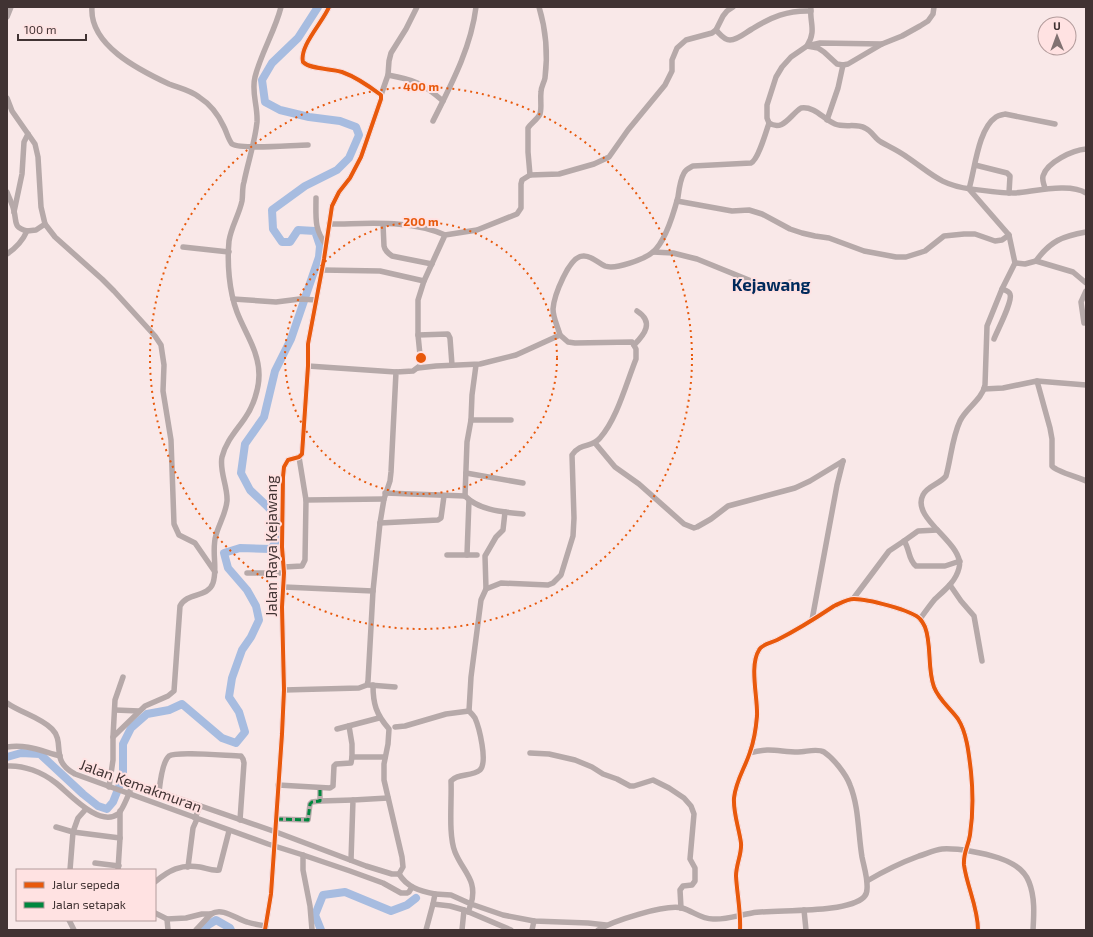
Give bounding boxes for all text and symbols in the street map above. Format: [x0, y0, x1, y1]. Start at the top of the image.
scale bar [18, 16, 86, 42]
north arrow [1037, 16, 1077, 56]
text: U [1053, 19, 1061, 32]
text: 100 m [24, 22, 56, 36]
text: 400 m [403, 79, 439, 93]
text: 200 m [403, 214, 439, 228]
district label: Kejawang [732, 274, 810, 295]
centre of rings [414, 351, 428, 365]
street label: Jalan Raya Kejawang [262, 475, 281, 617]
street label: Jalan Kemakmuran [78, 755, 204, 815]
legend [16, 869, 156, 921]
text: Jalur sepeda [52, 877, 120, 891]
text: Jalan setapak [52, 897, 126, 911]

